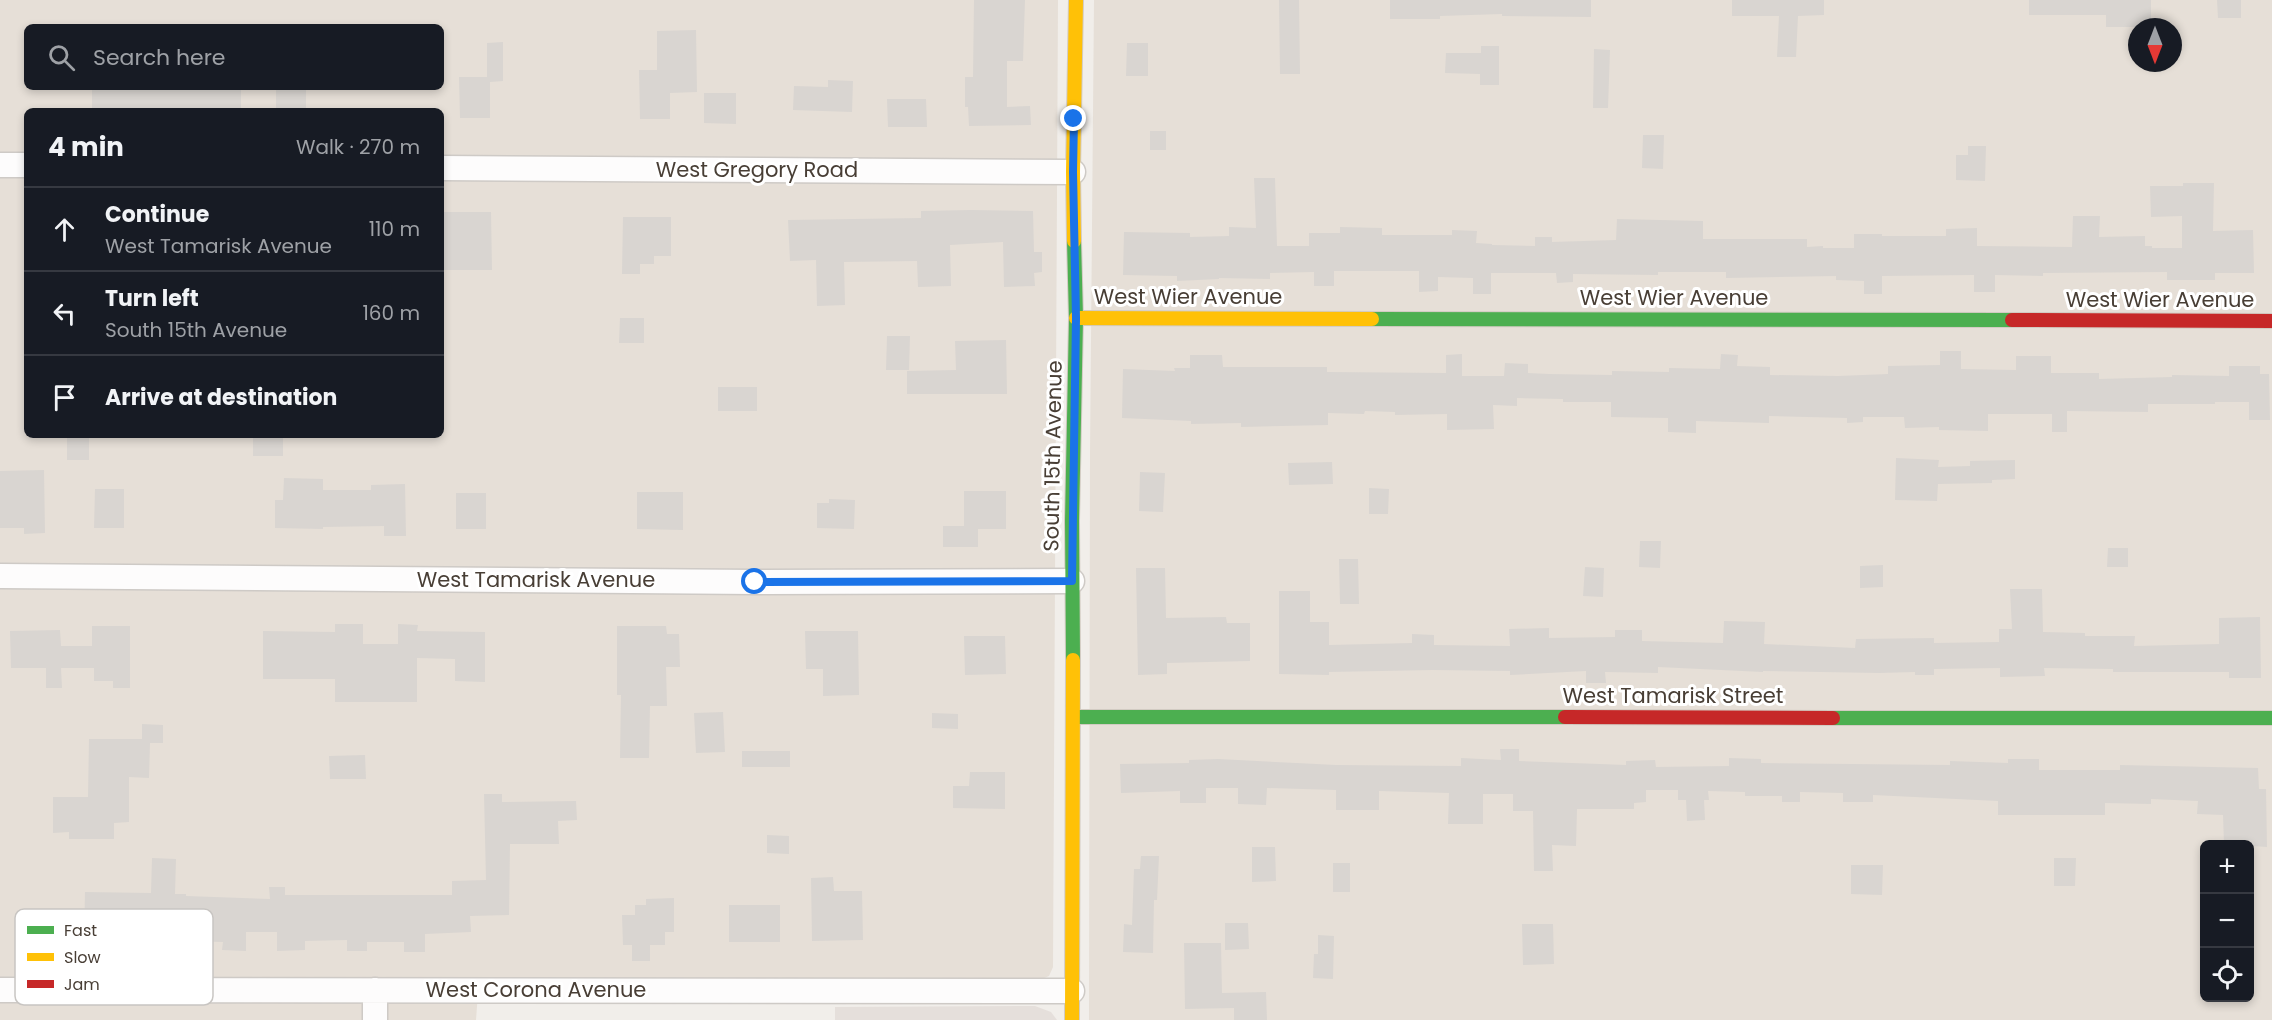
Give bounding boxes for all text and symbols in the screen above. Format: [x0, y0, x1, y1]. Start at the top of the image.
north arrow [2128, 18, 2182, 72]
search box [24, 24, 444, 90]
icon: search [45, 41, 78, 74]
text: Search here [93, 42, 226, 73]
route end [1060, 105, 1086, 131]
text: 4 min [48, 129, 124, 165]
text: Walk · 270 m [296, 133, 420, 161]
street label: West Gregory Road [656, 155, 858, 184]
text: Continue [105, 199, 209, 230]
icon: ahead [48, 213, 81, 246]
text: 110 m [369, 215, 420, 243]
text: West Tamarisk Avenue [105, 232, 332, 260]
street label: West Wier Avenue [1094, 282, 1282, 311]
text: Turn left [105, 283, 199, 314]
street label: West Wier Avenue [1580, 283, 1768, 312]
street label: West Wier Avenue [2066, 285, 2254, 314]
icon: left [48, 297, 81, 330]
text: 160 m [362, 299, 420, 327]
text: South 15th Avenue [105, 316, 287, 344]
street label: South 15th Avenue [1036, 360, 1069, 552]
icon: arrive [48, 381, 81, 414]
text: Arrive at destination [105, 382, 337, 413]
street label: West Tamarisk Avenue [417, 565, 655, 594]
route start [741, 568, 767, 594]
street label: West Tamarisk Street [1563, 681, 1783, 710]
map controls [2200, 840, 2254, 1002]
button: + [2200, 840, 2254, 894]
button: − [2200, 894, 2254, 948]
legend [15, 909, 213, 1005]
text: Fast [64, 919, 97, 942]
text: Slow [64, 946, 101, 969]
button: locate [2200, 948, 2254, 1002]
text: Jam [64, 973, 100, 996]
street label: West Corona Avenue [426, 975, 646, 1004]

